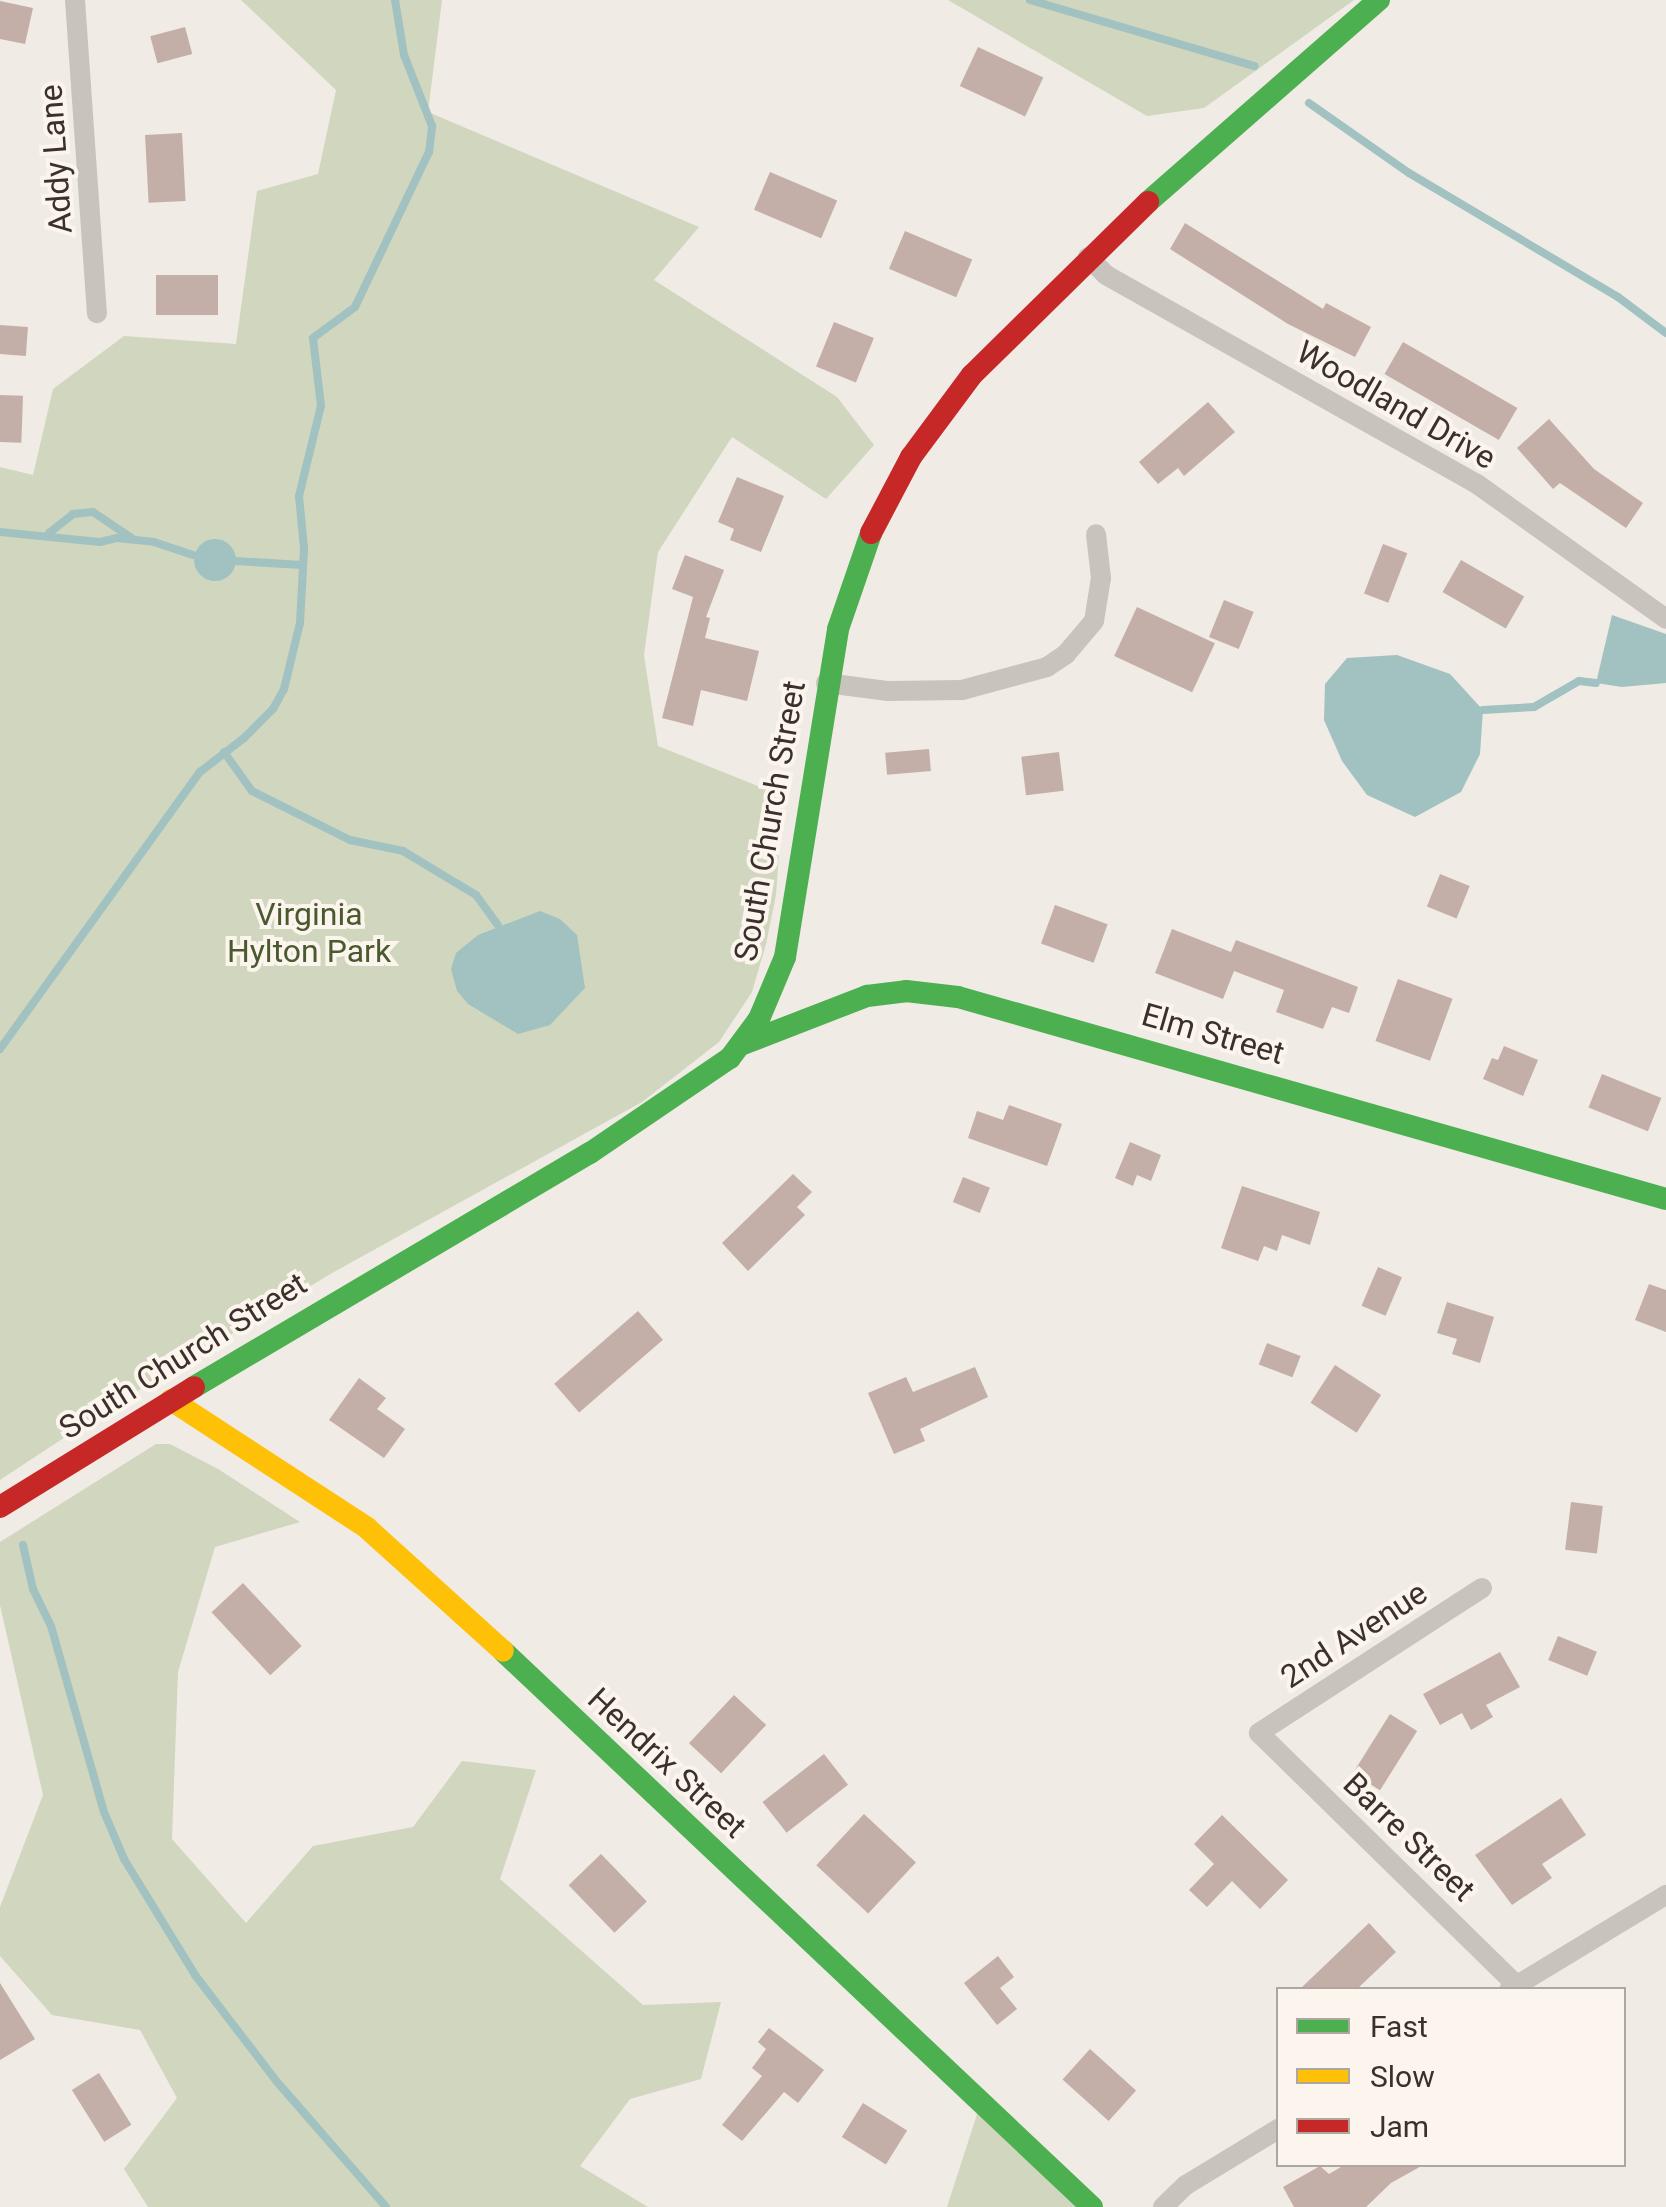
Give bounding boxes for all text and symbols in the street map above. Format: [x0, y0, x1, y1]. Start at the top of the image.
street label: Addy Lane [32, 83, 80, 235]
street label: Woodland Drive [1290, 333, 1502, 477]
street label: South Church Street [726, 678, 814, 964]
park label: Virginia Hylton Park [227, 896, 391, 971]
street label: Elm Street [1137, 995, 1289, 1073]
street label: South Church Street [52, 1264, 314, 1448]
street label: 2nd Avenue [1274, 1574, 1434, 1696]
street label: Hendrix Street [580, 1680, 754, 1846]
street label: Barre Street [1335, 1765, 1483, 1909]
legend [1276, 1987, 1626, 2167]
text: Fast [1370, 2009, 1428, 2044]
text: Slow [1370, 2059, 1435, 2094]
text: Jam [1370, 2109, 1429, 2144]

